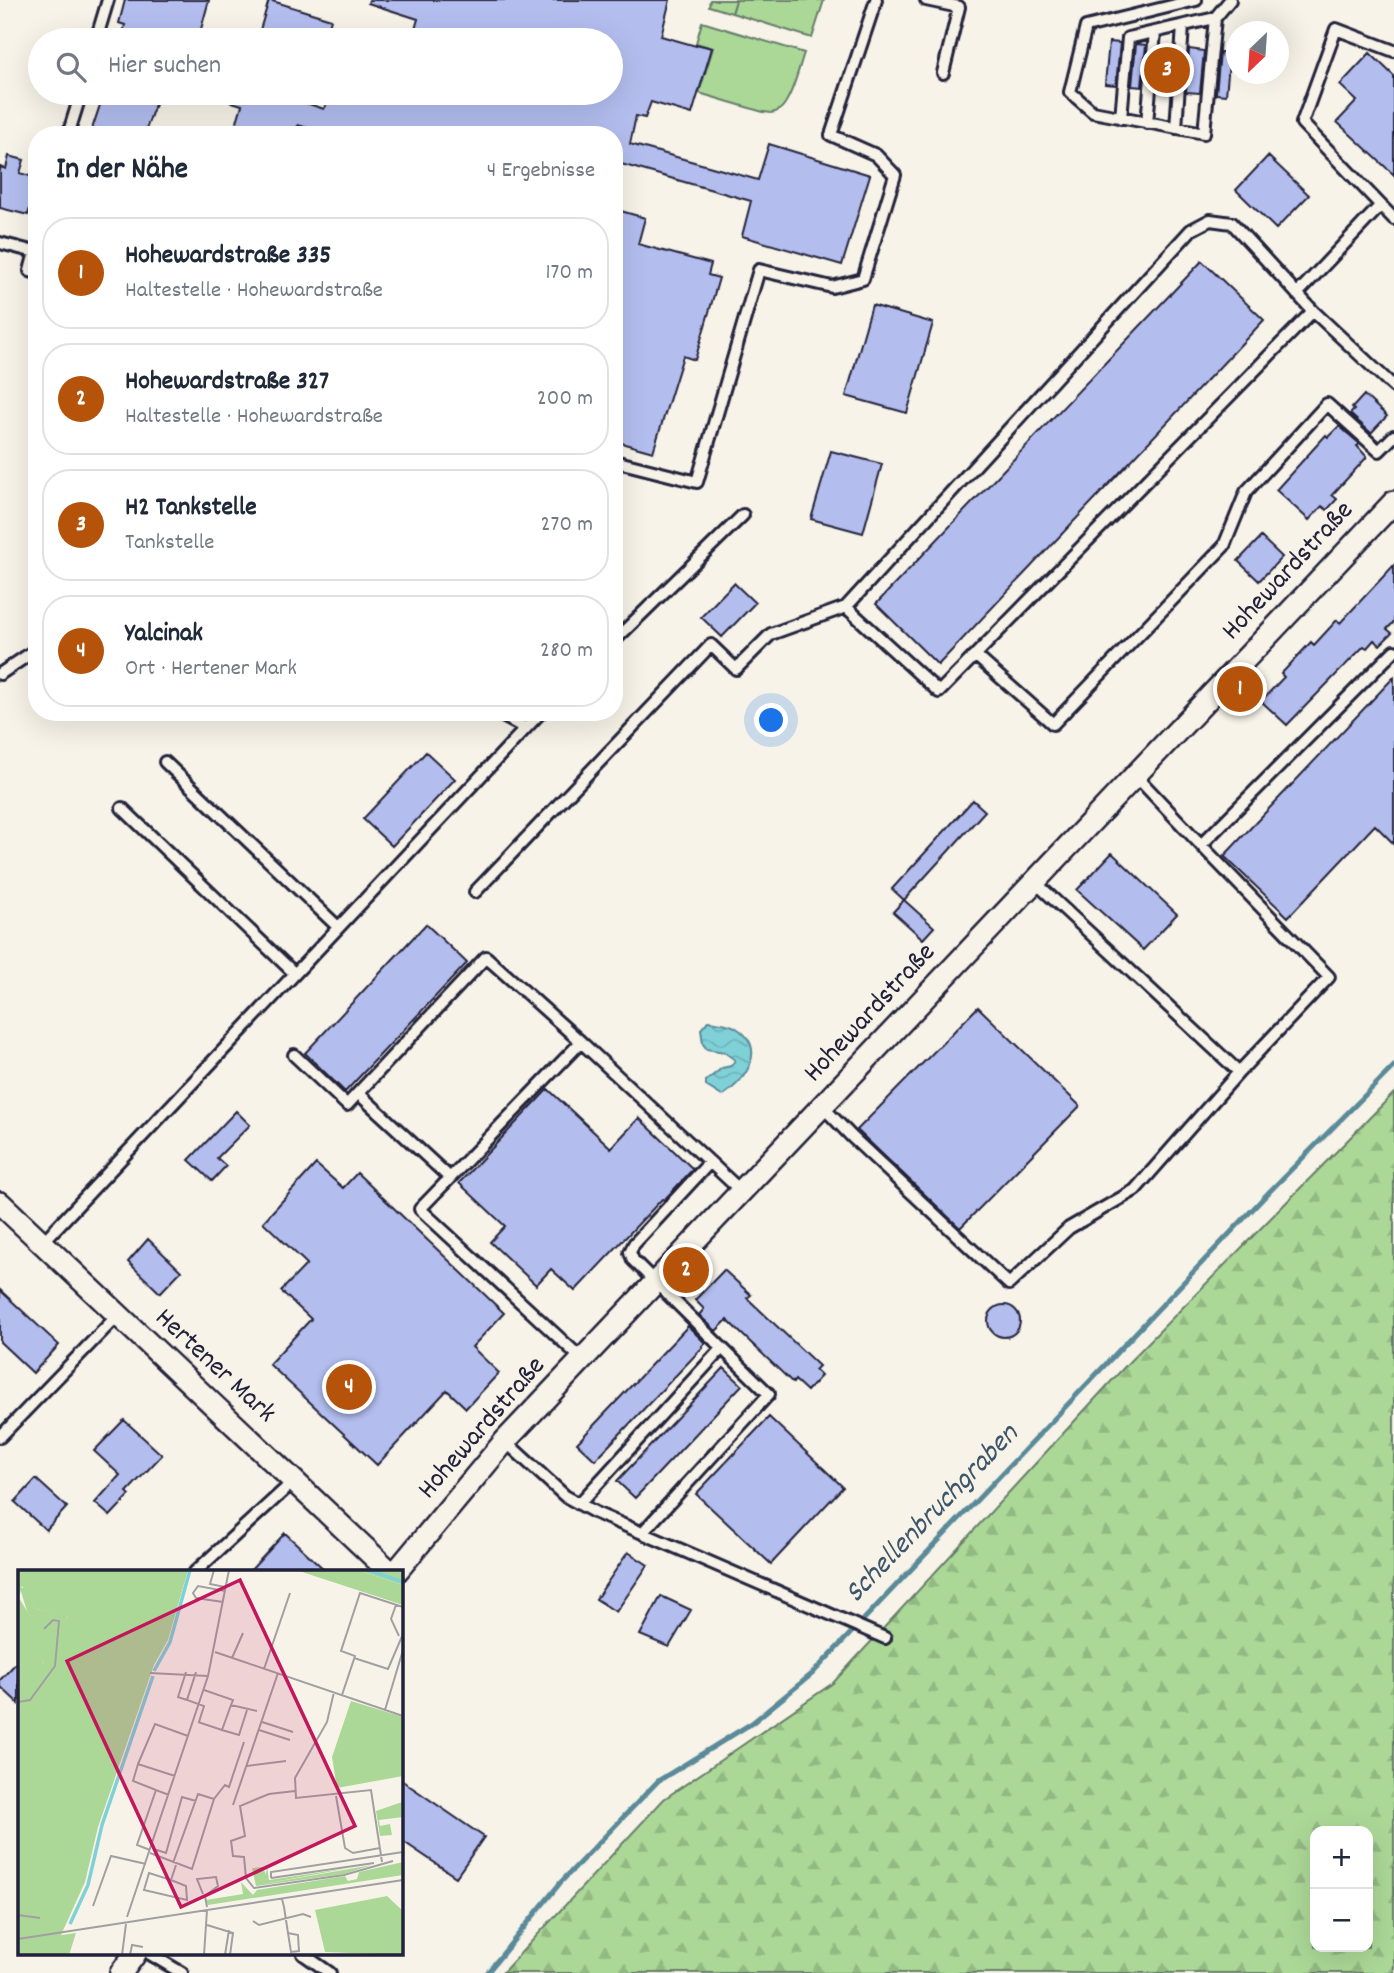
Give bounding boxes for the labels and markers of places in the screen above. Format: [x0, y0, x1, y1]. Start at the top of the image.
pin: 3 [1144, 44, 1190, 96]
pin: 1 [1217, 663, 1263, 715]
pin: 2 [663, 1244, 709, 1296]
pin: 4 [326, 1361, 372, 1413]

